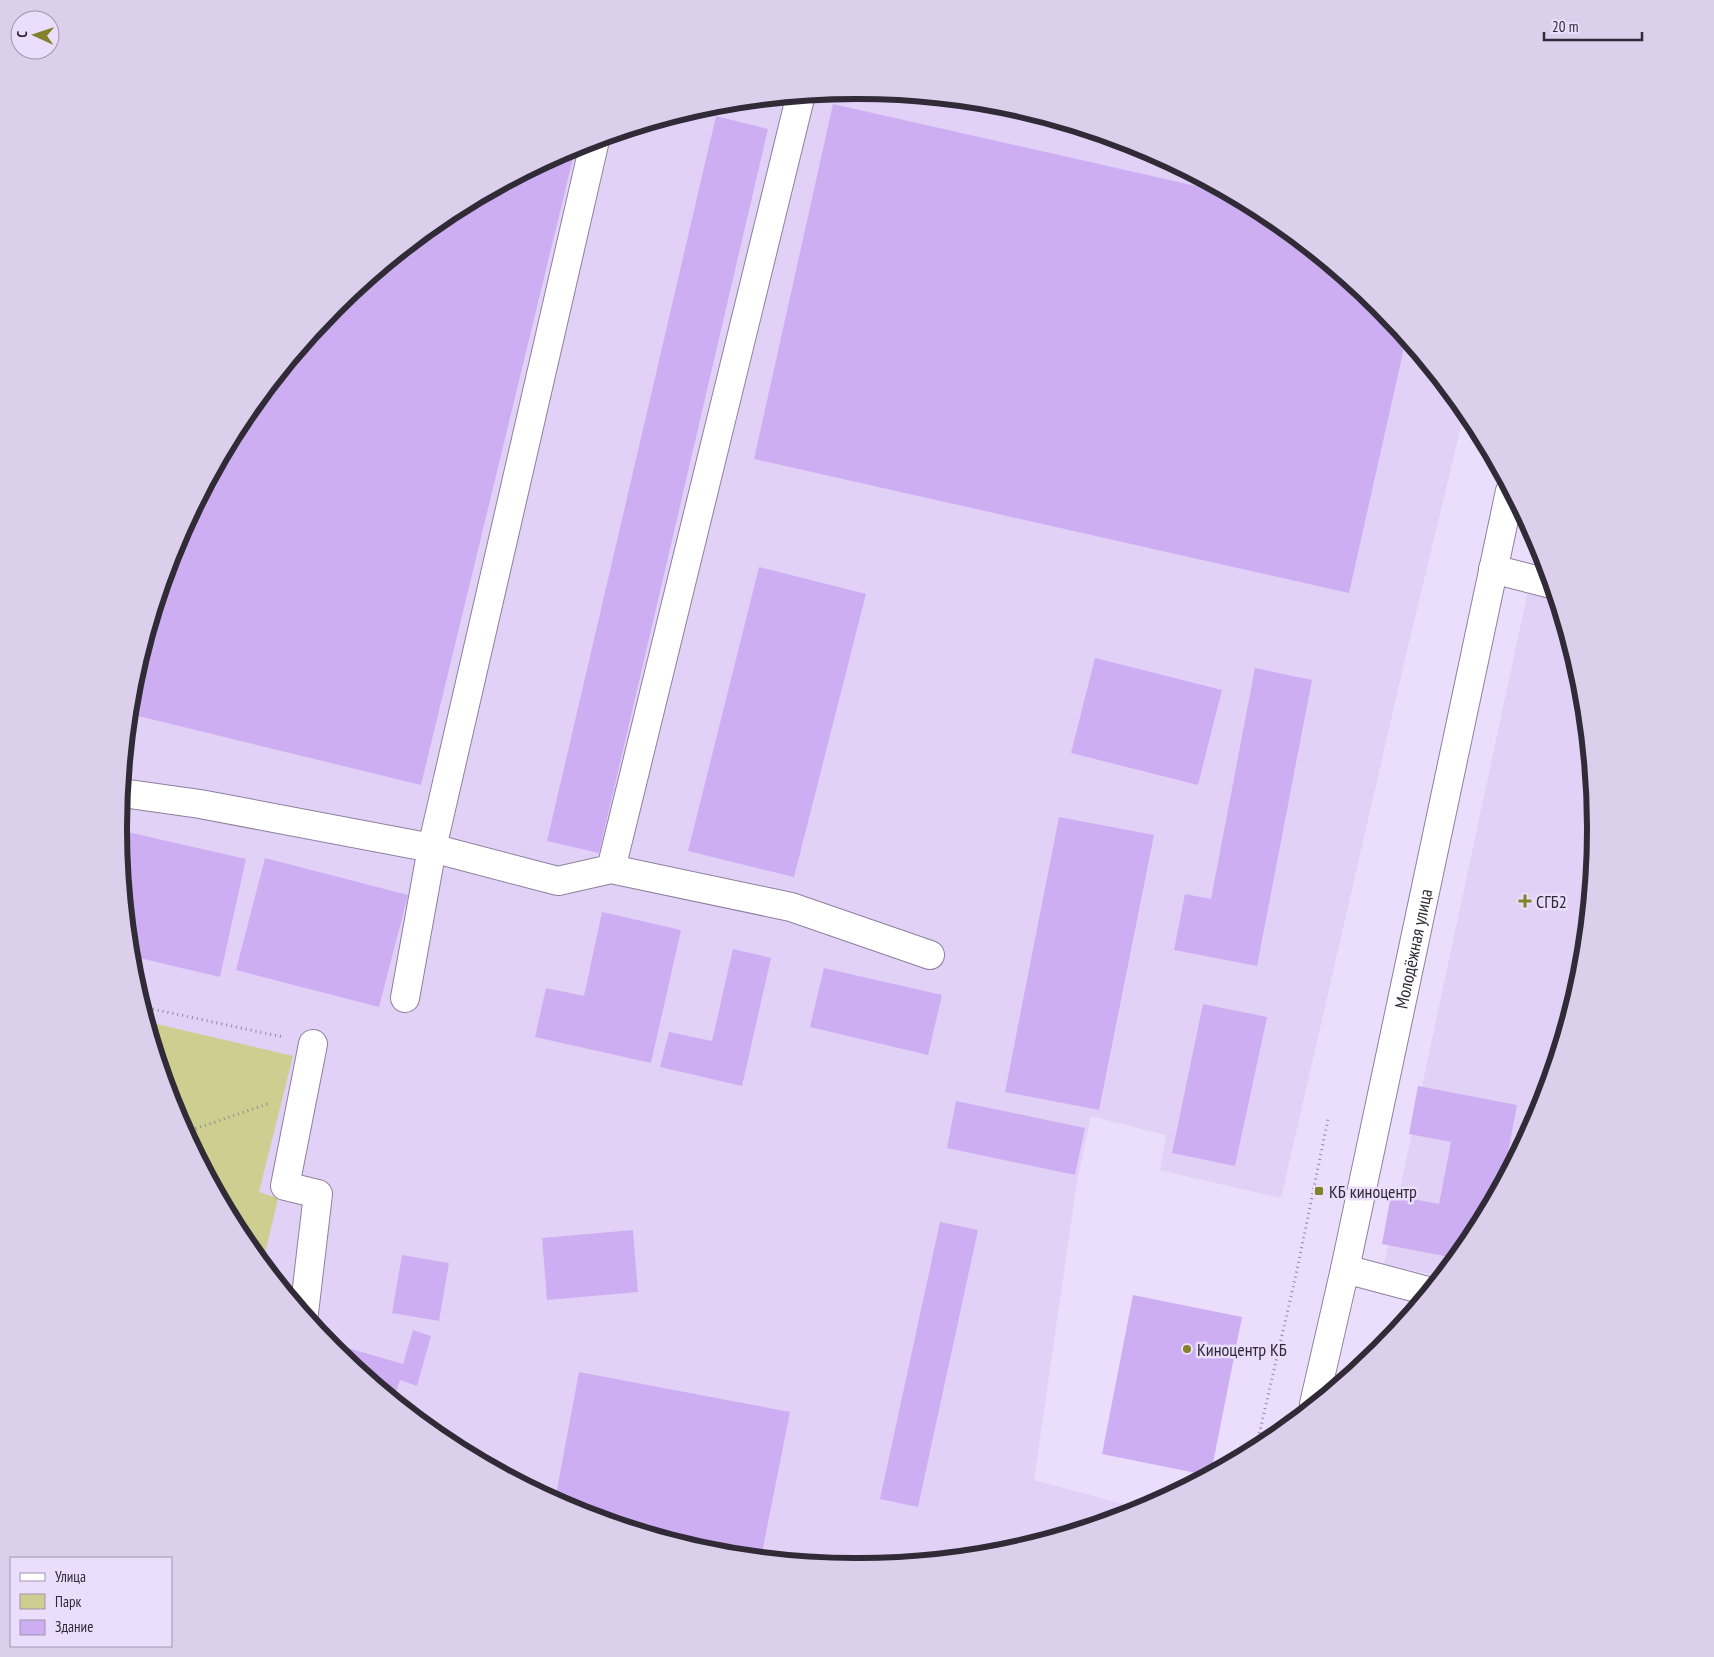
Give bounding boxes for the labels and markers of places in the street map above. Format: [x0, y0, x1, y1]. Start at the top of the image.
place label: СГБ2 [1536, 890, 1567, 913]
marker: СГБ2 [1518, 894, 1532, 908]
place label: КБ киноцентр [1329, 1180, 1417, 1203]
marker: КБ киноцентр [1313, 1185, 1325, 1197]
place label: Киноцентр КБ [1197, 1338, 1287, 1361]
marker: Киноцентр КБ [1181, 1343, 1193, 1355]

